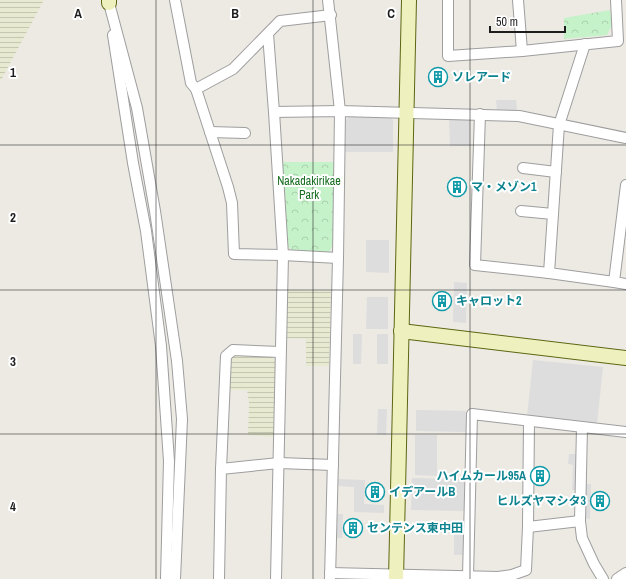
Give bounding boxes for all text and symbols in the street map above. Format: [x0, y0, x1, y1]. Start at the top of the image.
text: A [74, 5, 82, 22]
text: B [231, 5, 239, 22]
text: C [387, 5, 395, 22]
scale bar [490, 8, 565, 34]
text: 50 m [496, 14, 518, 30]
text: 1 [10, 64, 16, 81]
building icon: ソレアード [427, 66, 449, 88]
place label: ソレアード [452, 69, 511, 85]
park label: Nakadakirikae Park [277, 173, 341, 203]
building icon: マ・メゾン1 [446, 176, 468, 198]
place label: マ・メゾン1 [471, 179, 537, 195]
text: 2 [10, 209, 16, 226]
building icon: キャロット2 [431, 290, 453, 312]
place label: キャロット2 [456, 293, 522, 309]
text: 3 [10, 353, 16, 370]
building icon: ハイムカール95A [529, 465, 551, 487]
place label: ハイムカール95A [436, 468, 527, 484]
building icon: イデアールB [364, 481, 386, 503]
place label: イデアールB [389, 484, 455, 500]
building icon: ヒルズヤマシタ3 [589, 490, 611, 512]
place label: ヒルズヤマシタ3 [497, 493, 587, 509]
text: 4 [10, 498, 16, 515]
building icon: センテンス東中田 [342, 517, 364, 539]
place label: センテンス東中田 [367, 520, 463, 536]

